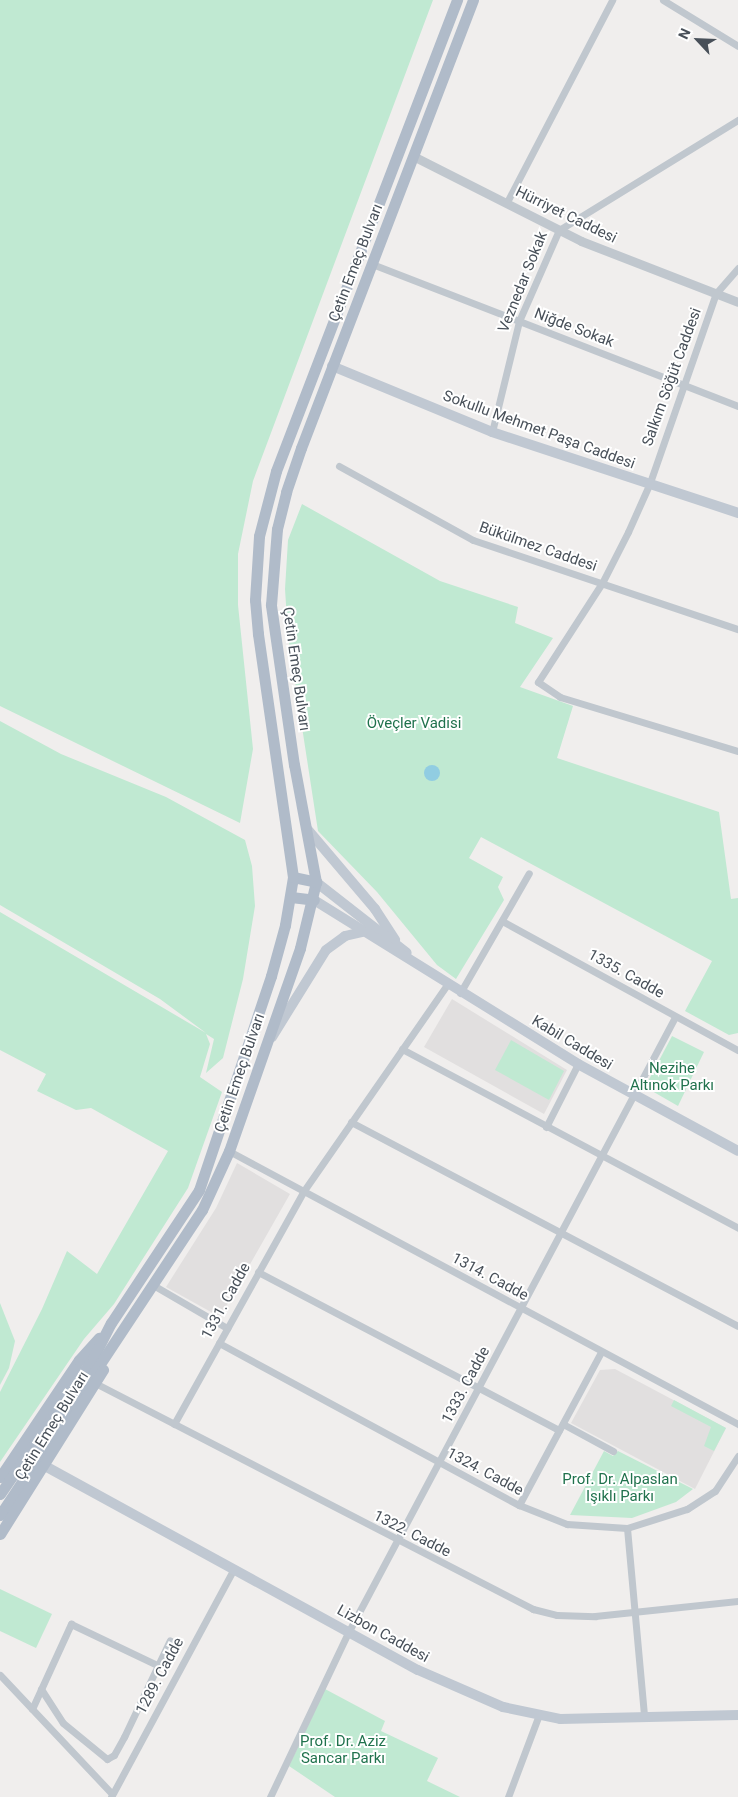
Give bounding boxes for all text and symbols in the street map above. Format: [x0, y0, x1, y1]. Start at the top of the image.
north arrow [673, 15, 723, 65]
text: N [675, 26, 694, 42]
street label: Hürriyet Caddesi [512, 183, 620, 247]
street label: Çetin Emeç Bulvarı [325, 201, 387, 325]
street label: Veznedar Sokak [495, 229, 551, 335]
street label: Niğde Sokak [532, 305, 616, 351]
street label: Salkım Söğüt Caddesi [639, 305, 705, 449]
street label: Sokullu Mehmet Paşa Caddesi [441, 387, 637, 473]
street label: Bükülmez Caddesi [477, 518, 599, 576]
street label: Çetin Emeç Bulvarı [278, 606, 314, 732]
park label: Öveçler Vadisi [367, 715, 461, 733]
street label: 1335. Cadde [585, 946, 667, 1002]
street label: Çetin Emeç Bulvarı [211, 1011, 269, 1135]
street label: Kabil Caddesi [528, 1012, 616, 1074]
park label: Nezihe Altınok Parkı [630, 1059, 714, 1094]
street label: 1314. Cadde [449, 1249, 531, 1305]
street label: 1331. Cadde [198, 1260, 254, 1342]
street label: 1333. Cadde [438, 1344, 494, 1426]
street label: Çetin Emeç Bulvarı [11, 1368, 93, 1484]
street label: 1324. Cadde [444, 1444, 526, 1500]
park label: Prof. Dr. Alpaslan Işıklı Parkı [562, 1470, 678, 1505]
street label: 1322. Cadde [370, 1507, 454, 1561]
street label: Lizbon Caddesi [334, 1601, 432, 1667]
street label: 1289. Cadde [132, 1635, 188, 1717]
park label: Prof. Dr. Aziz Sancar Parkı [300, 1732, 386, 1767]

